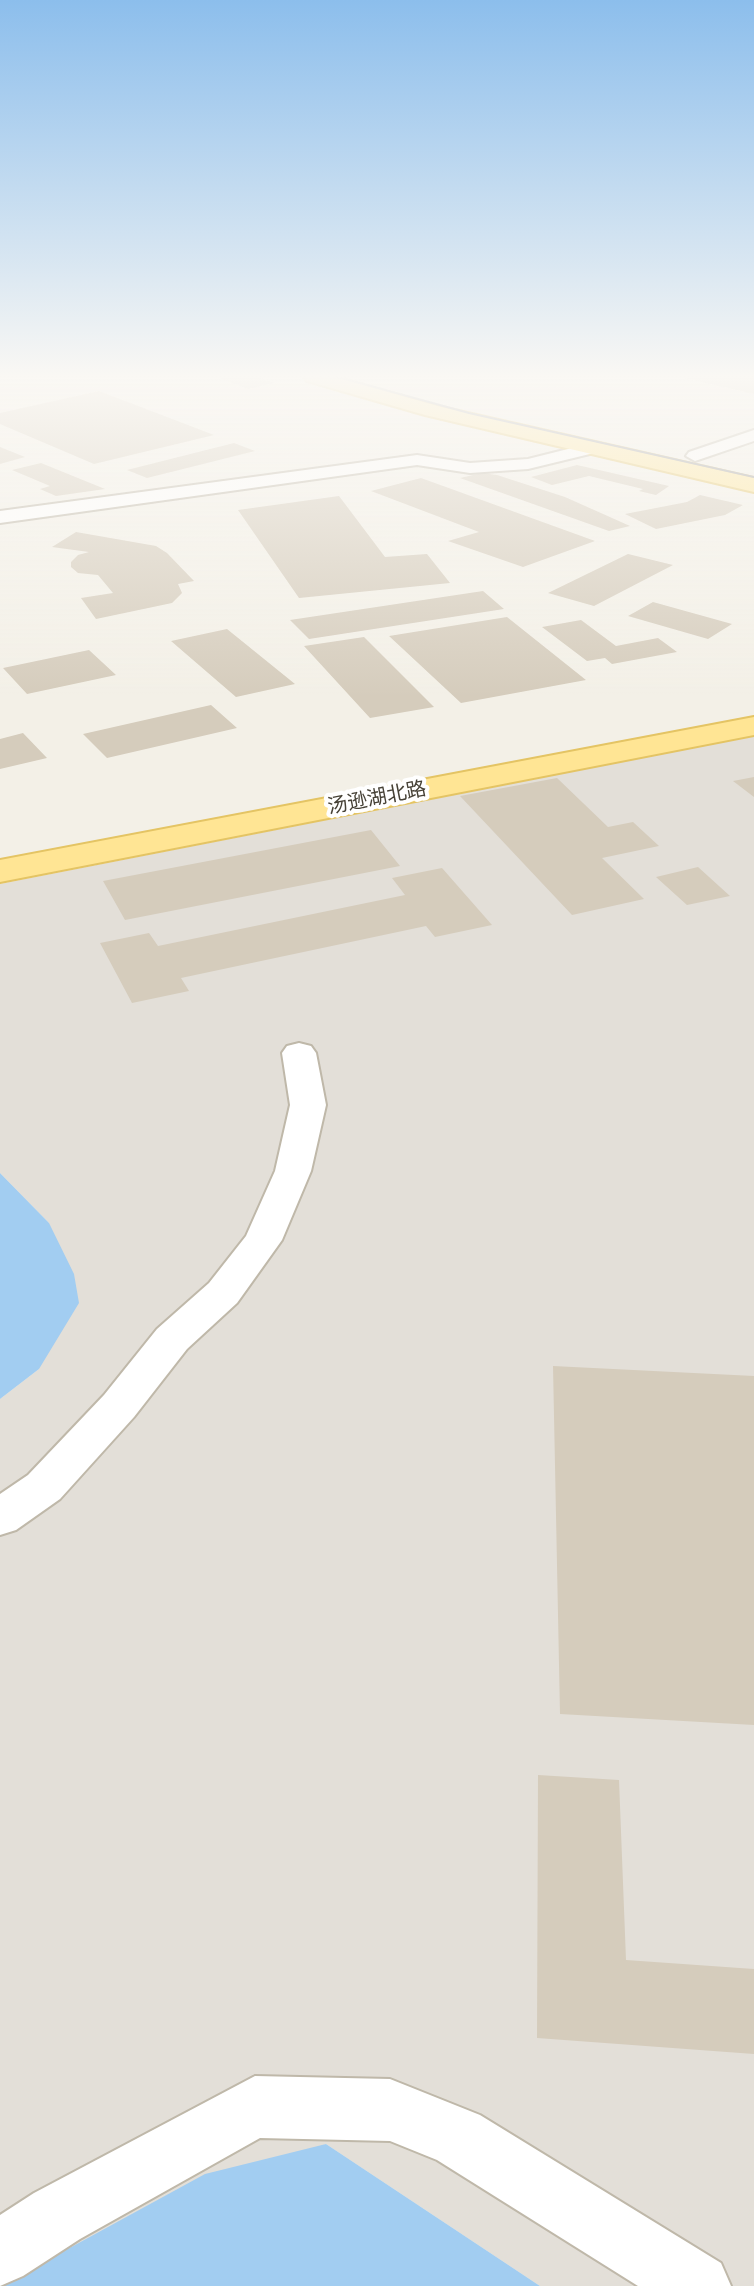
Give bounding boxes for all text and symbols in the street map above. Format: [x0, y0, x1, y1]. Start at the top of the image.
street label: 汤逊湖北路 [326, 777, 428, 819]

